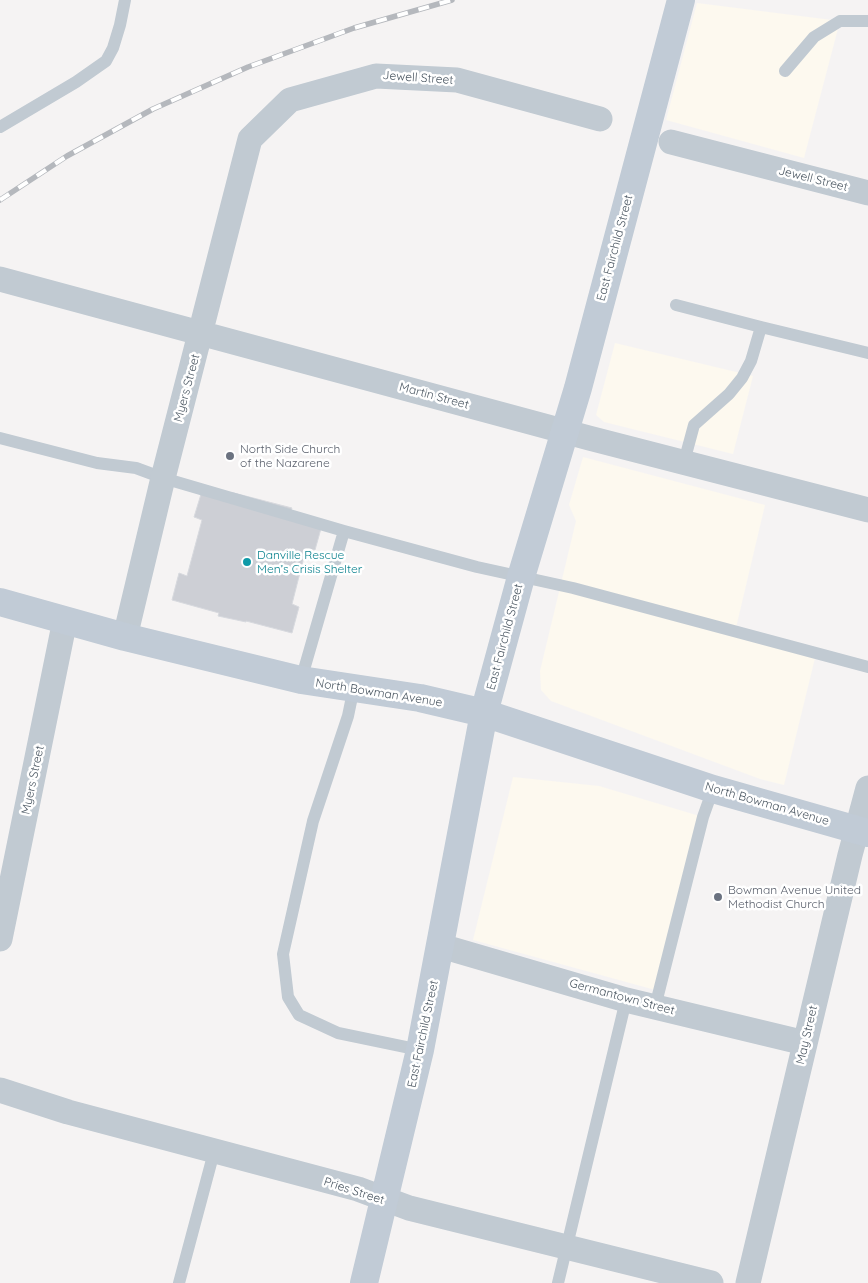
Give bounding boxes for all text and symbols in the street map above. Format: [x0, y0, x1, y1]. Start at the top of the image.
street label: Jewell Street [382, 68, 454, 88]
street label: Jewell Street [777, 163, 849, 195]
street label: East Fairchild Street [594, 193, 636, 303]
street label: Myers Street [171, 352, 203, 424]
street label: Martin Street [398, 380, 470, 412]
place label: North Side Church of the Nazarene [240, 442, 340, 470]
marker: North Side Church of the Nazarene [224, 450, 236, 462]
place label: Danville Rescue Men’s Crisis Shelter [257, 548, 362, 576]
marker: Danville Rescue Men’s Crisis Shelter [241, 556, 253, 568]
street label: East Fairchild Street [484, 582, 526, 692]
street label: North Bowman Avenue [315, 676, 443, 710]
street label: Myers Street [19, 744, 47, 816]
street label: North Bowman Avenue [703, 779, 831, 829]
place label: Bowman Avenue United Methodist Church [728, 883, 861, 911]
marker: Bowman Avenue United Methodist Church [712, 891, 724, 903]
street label: Germantown Street [568, 976, 676, 1018]
street label: East Fairchild Street [405, 979, 441, 1089]
street label: May Street [793, 1004, 821, 1066]
street label: Pries Street [322, 1174, 386, 1208]

